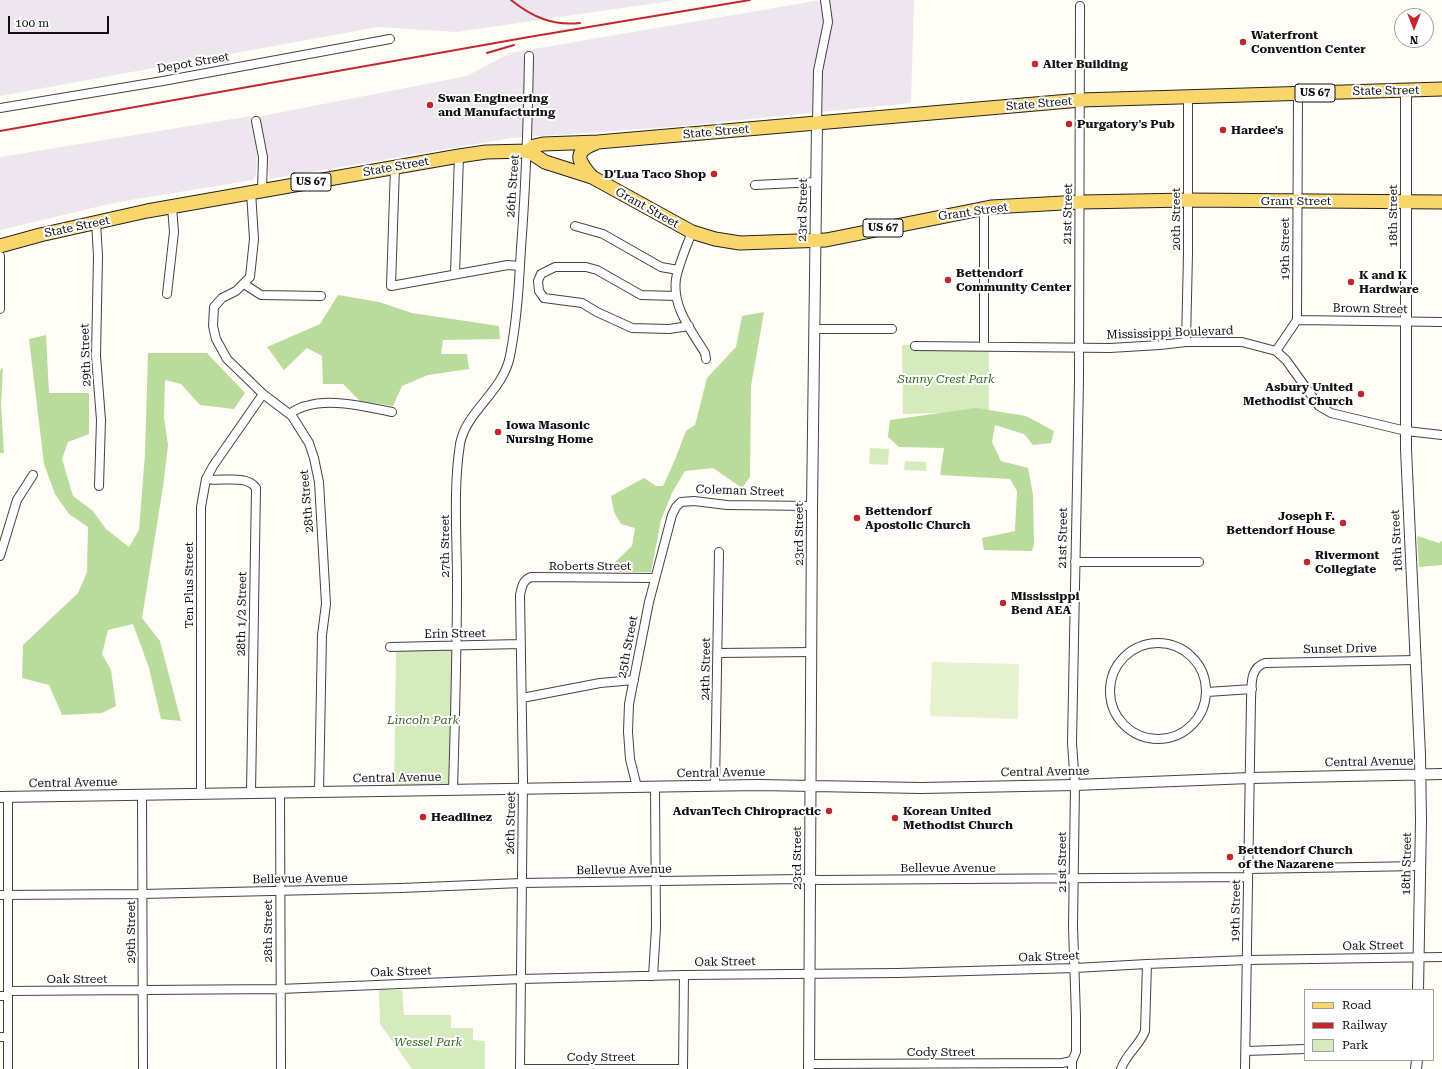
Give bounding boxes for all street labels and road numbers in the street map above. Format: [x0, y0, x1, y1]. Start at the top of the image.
street label: Depot Street [156, 50, 230, 76]
street label: State Street [1353, 83, 1419, 99]
road number: US 67 [1295, 84, 1335, 102]
street label: State Street [1005, 94, 1073, 114]
street label: State Street [682, 122, 750, 142]
street label: State Street [362, 154, 430, 180]
street label: 26th Street [504, 154, 522, 218]
road number: US 67 [291, 173, 331, 191]
street label: 23rd Street [795, 178, 811, 242]
street label: 21st Street [1060, 183, 1076, 245]
street label: 18th Street [1386, 184, 1400, 248]
street label: Grant Street [613, 185, 681, 231]
street label: 20th Street [1169, 187, 1183, 251]
street label: Grant Street [1261, 194, 1331, 208]
street label: Grant Street [937, 200, 1009, 224]
street label: State Street [43, 213, 111, 241]
street label: 19th Street [1278, 217, 1292, 281]
road number: US 67 [863, 219, 903, 237]
street label: Brown Street [1332, 301, 1408, 317]
street label: 29th Street [78, 323, 94, 387]
street label: Mississippi Boulevard [1106, 324, 1234, 342]
street label: 28th Street [297, 469, 317, 533]
street label: Coleman Street [695, 482, 785, 500]
street label: 23rd Street [792, 502, 806, 566]
street label: 21st Street [1055, 507, 1071, 569]
street label: 18th Street [1388, 509, 1406, 573]
street label: 27th Street [438, 514, 452, 578]
street label: Ten Plus Street [182, 542, 196, 628]
street label: Roberts Street [549, 559, 631, 573]
street label: 28th 1/2 Street [234, 572, 250, 656]
street label: 25th Street [615, 615, 641, 679]
street label: Erin Street [424, 626, 486, 642]
street label: 24th Street [698, 637, 714, 701]
street label: Sunset Drive [1303, 641, 1377, 657]
street label: Central Avenue [1325, 754, 1413, 770]
street label: Central Avenue [1001, 764, 1089, 780]
street label: Central Avenue [677, 765, 765, 781]
street label: Central Avenue [353, 770, 441, 786]
street label: Central Avenue [29, 775, 117, 791]
street label: 26th Street [503, 791, 519, 855]
street label: 23rd Street [790, 826, 804, 890]
street label: 21st Street [1055, 831, 1069, 893]
street label: 18th Street [1399, 832, 1415, 896]
street label: Bellevue Avenue [900, 861, 996, 875]
street label: Bellevue Avenue [576, 862, 672, 878]
street label: Bellevue Avenue [252, 871, 348, 887]
street label: 19th Street [1228, 879, 1244, 943]
street label: 28th Street [261, 899, 275, 963]
street label: 29th Street [124, 900, 138, 964]
street label: Oak Street [1342, 938, 1404, 954]
street label: Oak Street [1018, 949, 1080, 965]
street label: Oak Street [694, 954, 756, 970]
street label: Oak Street [370, 964, 432, 980]
street label: Oak Street [46, 972, 108, 986]
street label: Cody Street [907, 1045, 975, 1059]
street label: Cody Street [567, 1050, 635, 1064]

